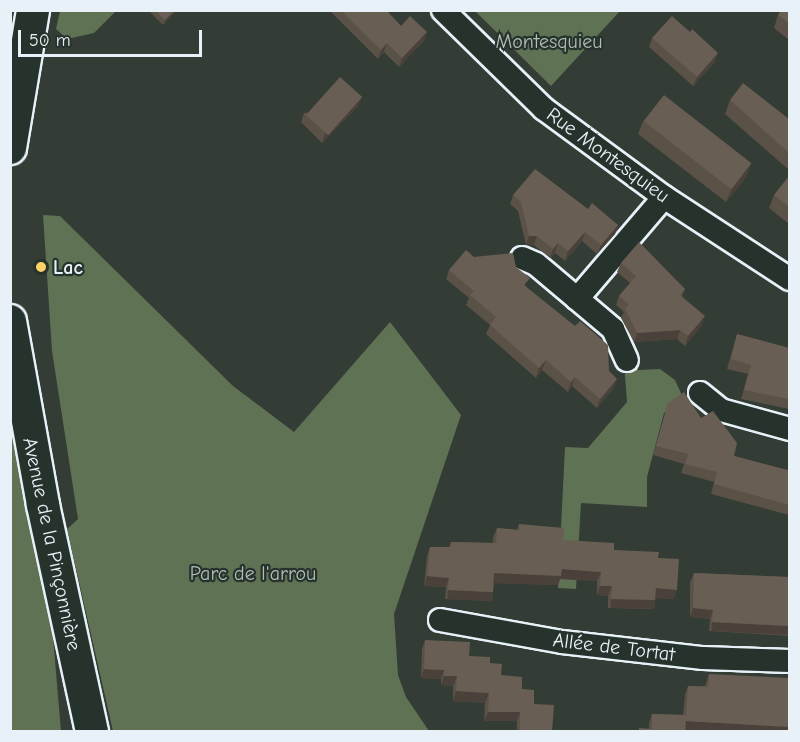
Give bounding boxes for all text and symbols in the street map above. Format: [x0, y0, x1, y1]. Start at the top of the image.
scale bar [21, 18, 206, 56]
park label: Montesquieu [495, 29, 603, 53]
text: 50 m [29, 30, 71, 51]
street label: Rue Montesquieu [542, 102, 674, 208]
place label: Lac [53, 255, 83, 279]
marker: Lac [34, 260, 48, 274]
street label: Avenue de la Pinçonnière [18, 435, 86, 653]
park label: Parc de l'arrou [190, 561, 316, 585]
street label: Allée de Tortat [552, 628, 676, 666]

